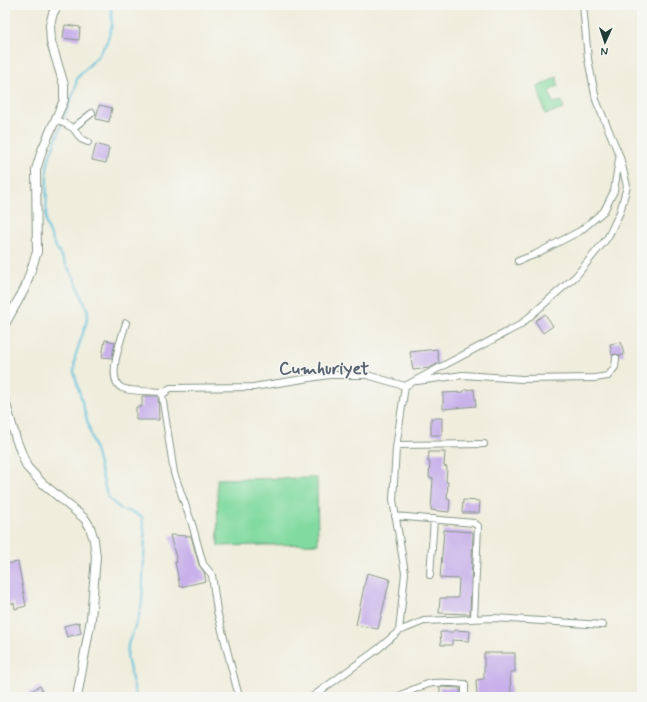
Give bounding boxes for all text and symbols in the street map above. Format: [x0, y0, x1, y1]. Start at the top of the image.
north arrow [585, 22, 625, 62]
text: N [601, 44, 609, 58]
district label: Cumhuriyet [279, 357, 370, 381]

